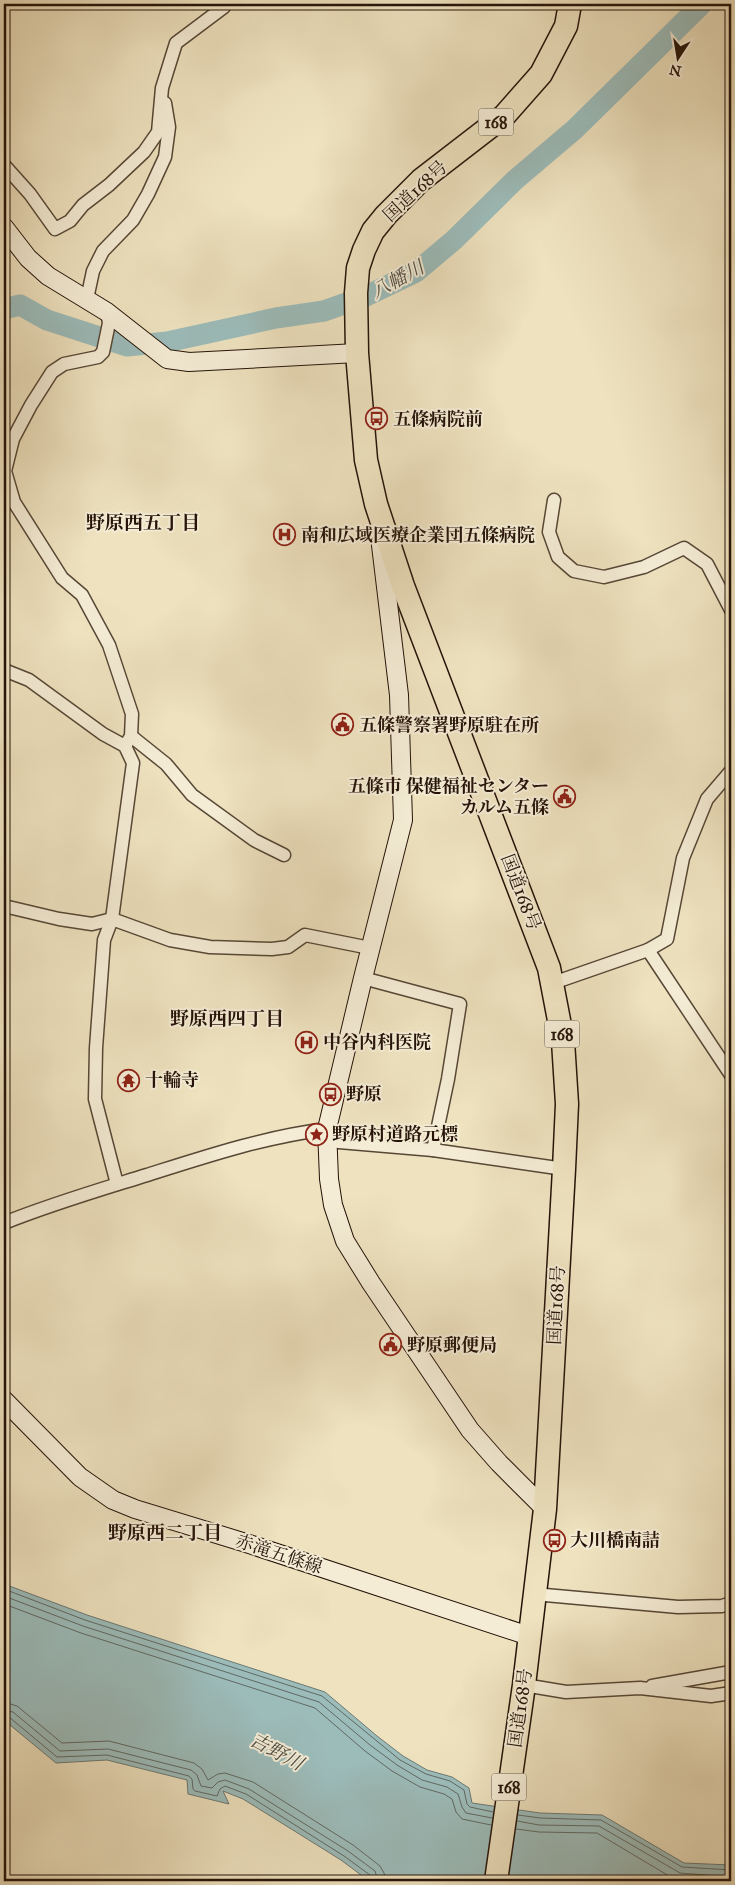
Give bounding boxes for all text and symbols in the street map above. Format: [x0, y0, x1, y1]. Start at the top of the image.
north arrow [652, 32, 702, 82]
text: N [668, 61, 683, 80]
road number: 168 [478, 108, 514, 136]
street label: 国道168号 [378, 156, 452, 226]
water label: 八幡川 [367, 255, 429, 303]
bus stop icon: 五條病院前 [365, 407, 389, 431]
place label: 五條病院前 [393, 408, 483, 430]
district label: 野原西五丁目 [86, 511, 200, 534]
hospital icon: 南和広域医療企業団五條病院 [273, 523, 297, 547]
place label: 南和広域医療企業団五條病院 [301, 524, 535, 546]
public building icon: 五條警察署野原駐在所 [331, 713, 355, 737]
place label: 五條警察署野原駐在所 [359, 714, 539, 736]
place label: 五條市 保健福祉センター カルム五條 [348, 775, 549, 818]
public building icon: 五條市 保健福祉センター カルム五條 [553, 784, 577, 808]
street label: 国道168号 [496, 851, 546, 933]
district label: 野原西四丁目 [170, 1007, 284, 1030]
road number: 168 [544, 1021, 580, 1048]
hospital icon: 中谷内科医院 [295, 1030, 319, 1054]
place label: 中谷内科医院 [323, 1031, 431, 1053]
temple icon: 十輪寺 [117, 1068, 141, 1092]
place label: 十輪寺 [145, 1069, 199, 1091]
bus stop icon: 野原 [318, 1082, 342, 1106]
place label: 野原 [346, 1083, 382, 1105]
place icon: 野原村道路元標 [304, 1122, 328, 1146]
place label: 野原村道路元標 [332, 1123, 458, 1145]
street label: 国道168号 [543, 1265, 569, 1345]
public building icon: 野原郵便局 [379, 1333, 403, 1357]
place label: 野原郵便局 [407, 1334, 497, 1356]
district label: 野原西二丁目 [108, 1521, 222, 1544]
bus stop icon: 大川橋南詰 [542, 1528, 566, 1552]
place label: 大川橋南詰 [570, 1529, 660, 1551]
street label: 赤滝五條線 [233, 1530, 325, 1578]
street label: 国道168号 [504, 1667, 536, 1749]
water label: 吉野川 [246, 1728, 309, 1776]
road number: 168 [492, 1774, 526, 1800]

